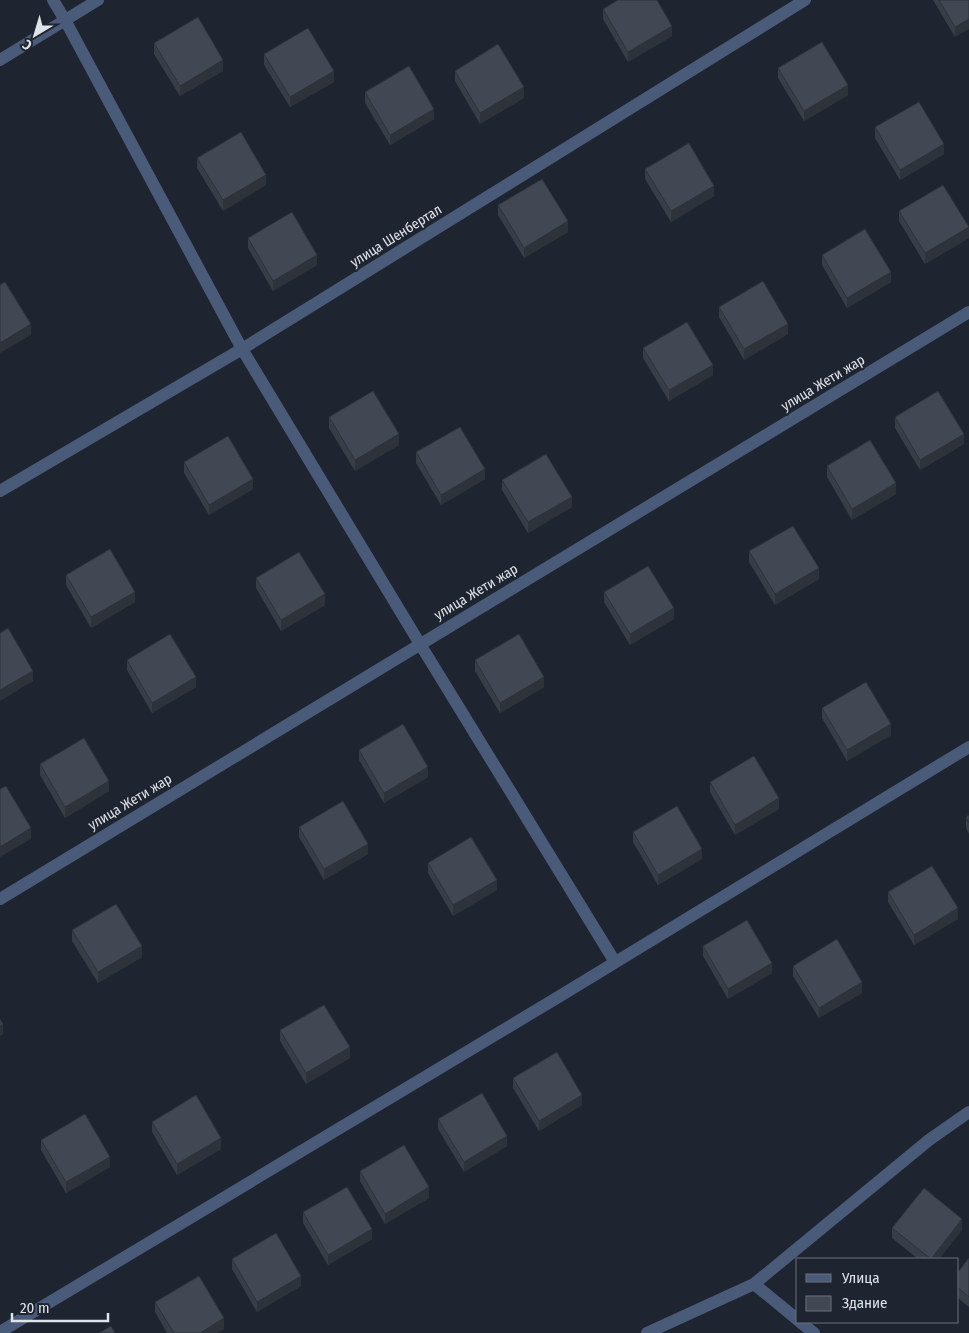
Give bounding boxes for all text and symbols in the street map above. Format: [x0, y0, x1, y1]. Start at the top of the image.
north arrow [10, 10, 60, 60]
text: С [19, 35, 35, 54]
street label: улица Шенбертал [347, 201, 445, 271]
street label: улица Жети жар [778, 351, 868, 415]
street label: улица Жети жар [431, 560, 521, 624]
street label: улица Жети жар [85, 770, 175, 834]
legend [796, 1258, 959, 1323]
text: Улица [841, 1269, 880, 1287]
scale bar [12, 1290, 109, 1322]
text: Здание [842, 1294, 888, 1312]
text: 20 m [20, 1299, 50, 1317]

